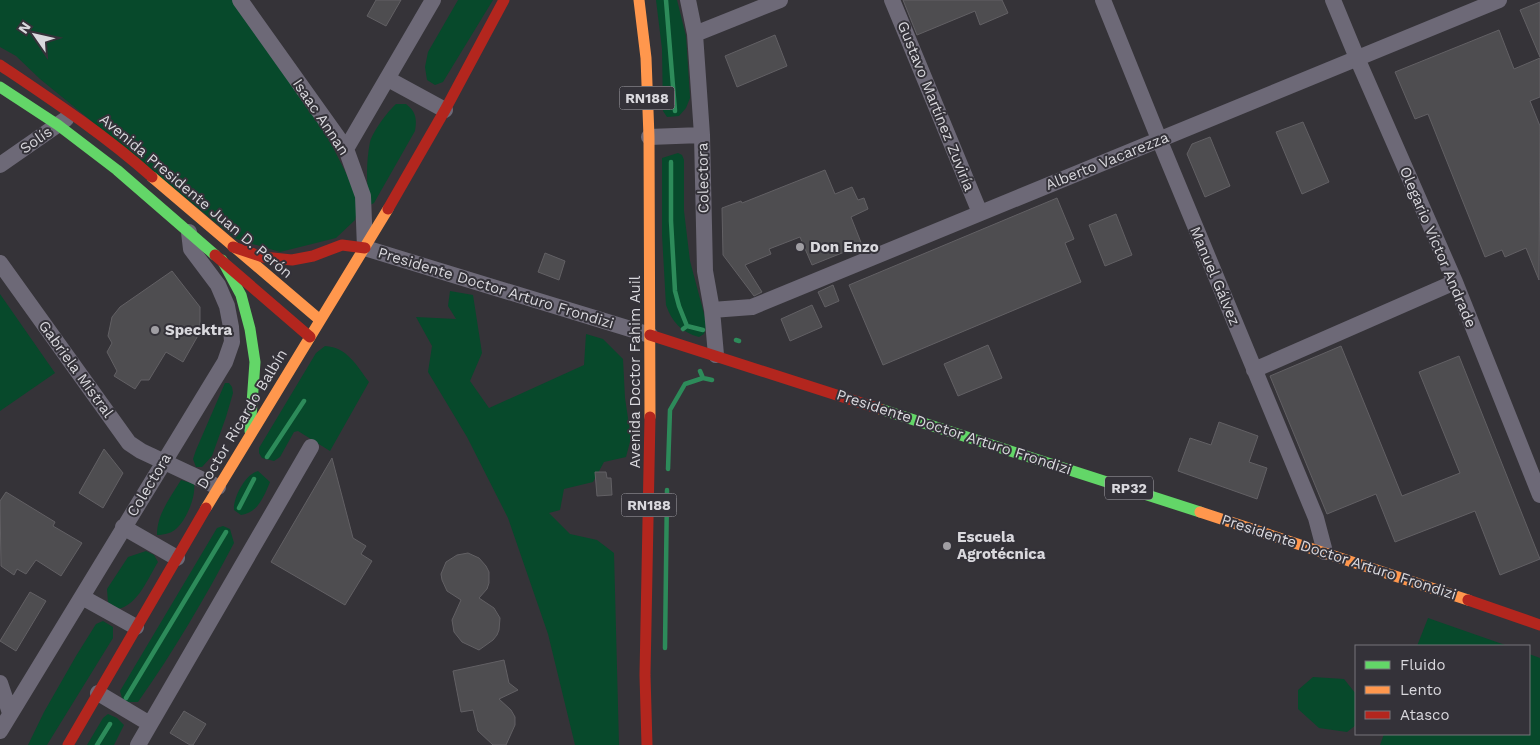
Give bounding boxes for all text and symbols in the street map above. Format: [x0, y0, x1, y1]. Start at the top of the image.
north arrow [10, 10, 60, 60]
street label: Gustavo Martínez Zuviría [894, 18, 979, 194]
text: N [15, 19, 34, 37]
street label: Isaac Annan [289, 75, 353, 159]
road number: RN188 [620, 86, 674, 110]
street label: Avenida Presidente Juan D. Perón [96, 110, 296, 282]
street label: Solís [16, 123, 56, 157]
street label: Alberto Vacarezza [1043, 128, 1172, 194]
street label: Colectora [693, 142, 713, 213]
street label: Olegario Víctor Andrade [1396, 164, 1480, 330]
street label: Manuel Gálvez [1186, 224, 1244, 328]
place label: Don Enzo [810, 238, 879, 256]
marker: Don Enzo [794, 241, 806, 253]
street label: Presidente Doctor Arturo Frondizi [376, 243, 616, 333]
street label: Avenida Doctor Fahim Auil [626, 275, 644, 468]
street label: Gabriela Mistral [35, 317, 117, 421]
place label: Specktra [165, 321, 232, 339]
marker: Specktra [149, 324, 161, 336]
street label: Doctor Ricardo Balbín [193, 346, 291, 492]
street label: Presidente Doctor Arturo Frondizi [834, 385, 1074, 479]
street label: Colectora [123, 450, 175, 520]
road number: RP32 [1105, 476, 1153, 499]
road number: RN188 [622, 494, 676, 516]
street label: Presidente Doctor Arturo Frondizi [1219, 510, 1459, 604]
place label: Escuela Agrotécnica [957, 528, 1046, 563]
marker: Escuela Agrotécnica [941, 540, 953, 552]
legend [1355, 645, 1530, 735]
text: Fluido [1400, 656, 1445, 674]
text: Lento [1400, 681, 1442, 699]
text: Atasco [1400, 706, 1449, 724]

